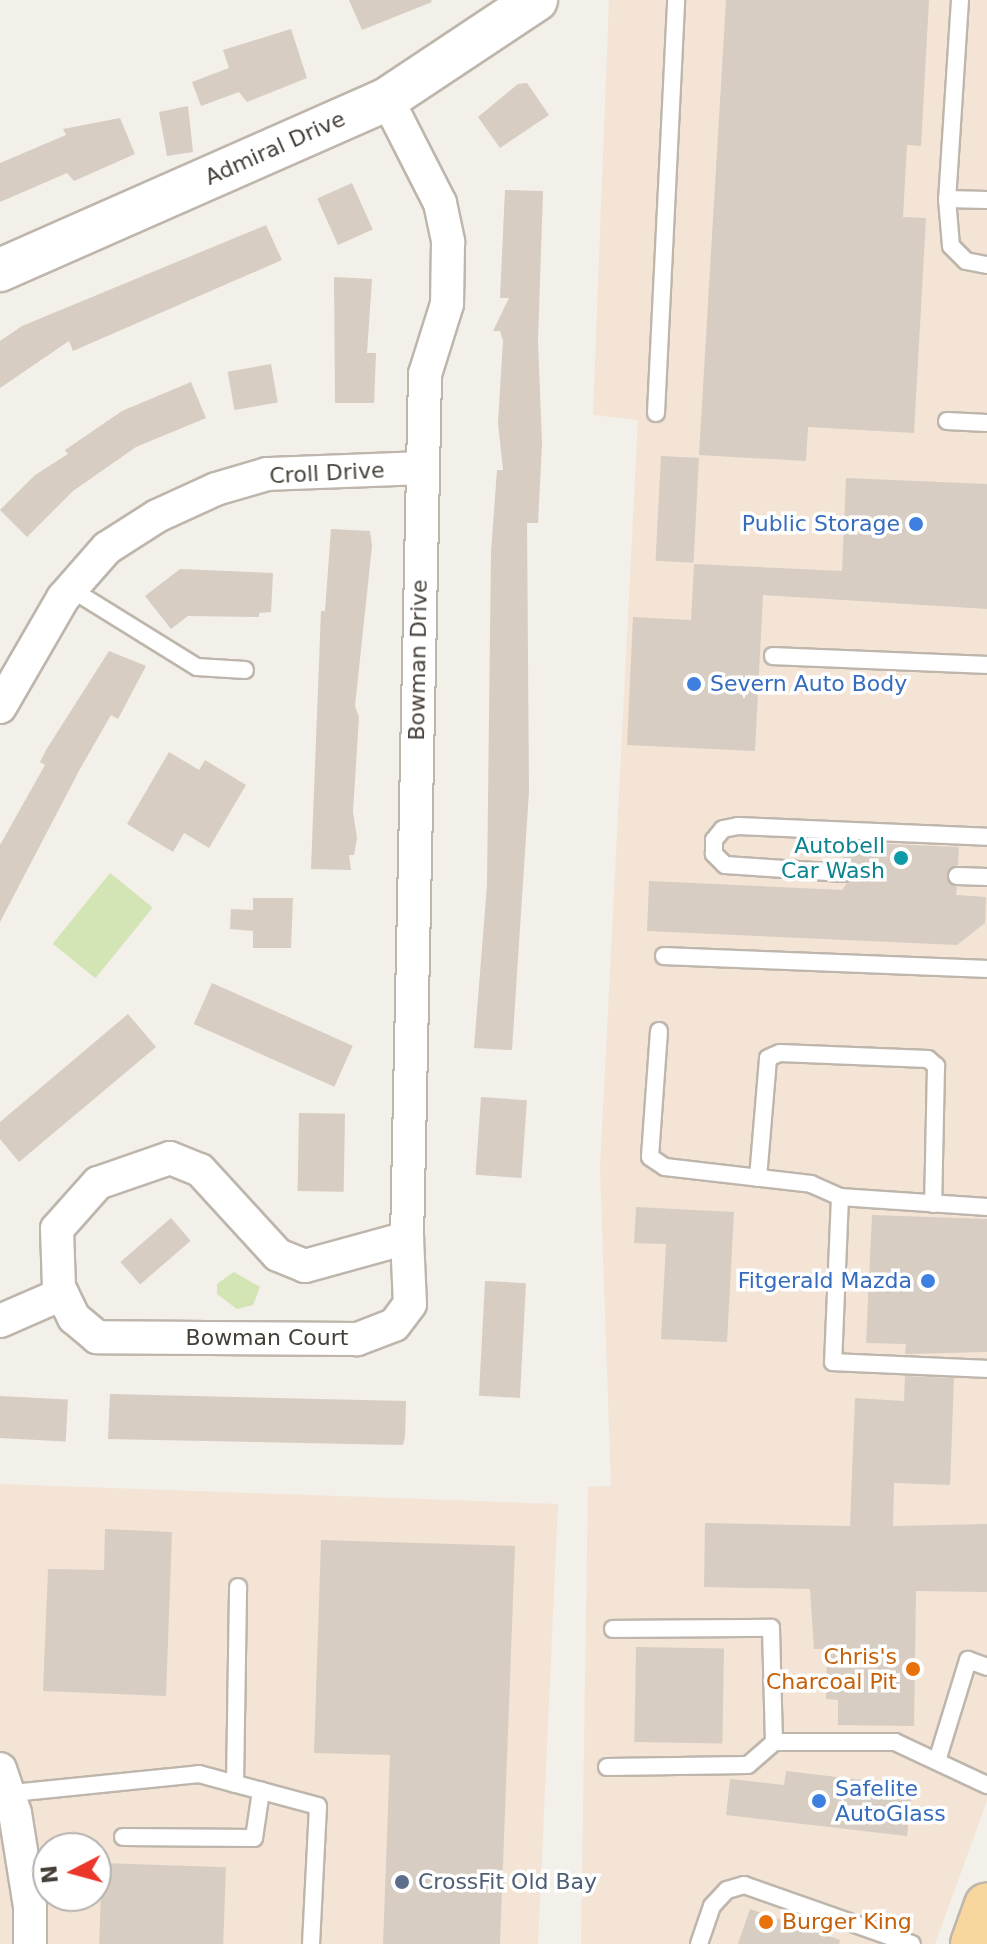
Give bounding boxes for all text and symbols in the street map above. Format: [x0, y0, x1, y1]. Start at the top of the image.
street label: Admiral Drive [201, 105, 349, 191]
street label: Croll Drive [269, 457, 385, 489]
place label: Public Storage [742, 511, 900, 537]
marker: Public Storage [907, 515, 925, 533]
street label: Bowman Drive [403, 579, 433, 741]
place label: Severn Auto Body [710, 671, 907, 697]
marker: Severn Auto Body [685, 675, 703, 693]
place label: Autobell Car Wash [781, 832, 885, 884]
marker: Autobell Car Wash [892, 849, 910, 867]
place label: Fitgerald Mazda [738, 1268, 912, 1294]
marker: Fitgerald Mazda [919, 1272, 937, 1290]
street label: Bowman Court [186, 1325, 348, 1351]
place label: Chris's Charcoal Pit [766, 1643, 897, 1694]
marker: Chris's Charcoal Pit [904, 1660, 922, 1678]
place label: Safelite AutoGlass [835, 1775, 946, 1826]
marker: Safelite AutoGlass [810, 1792, 828, 1810]
north arrow [32, 1832, 112, 1912]
text: N [36, 1864, 63, 1885]
place label: CrossFit Old Bay [418, 1869, 597, 1895]
marker: CrossFit Old Bay [393, 1873, 411, 1891]
place label: Burger King [782, 1909, 912, 1935]
marker: Burger King [757, 1913, 775, 1931]

